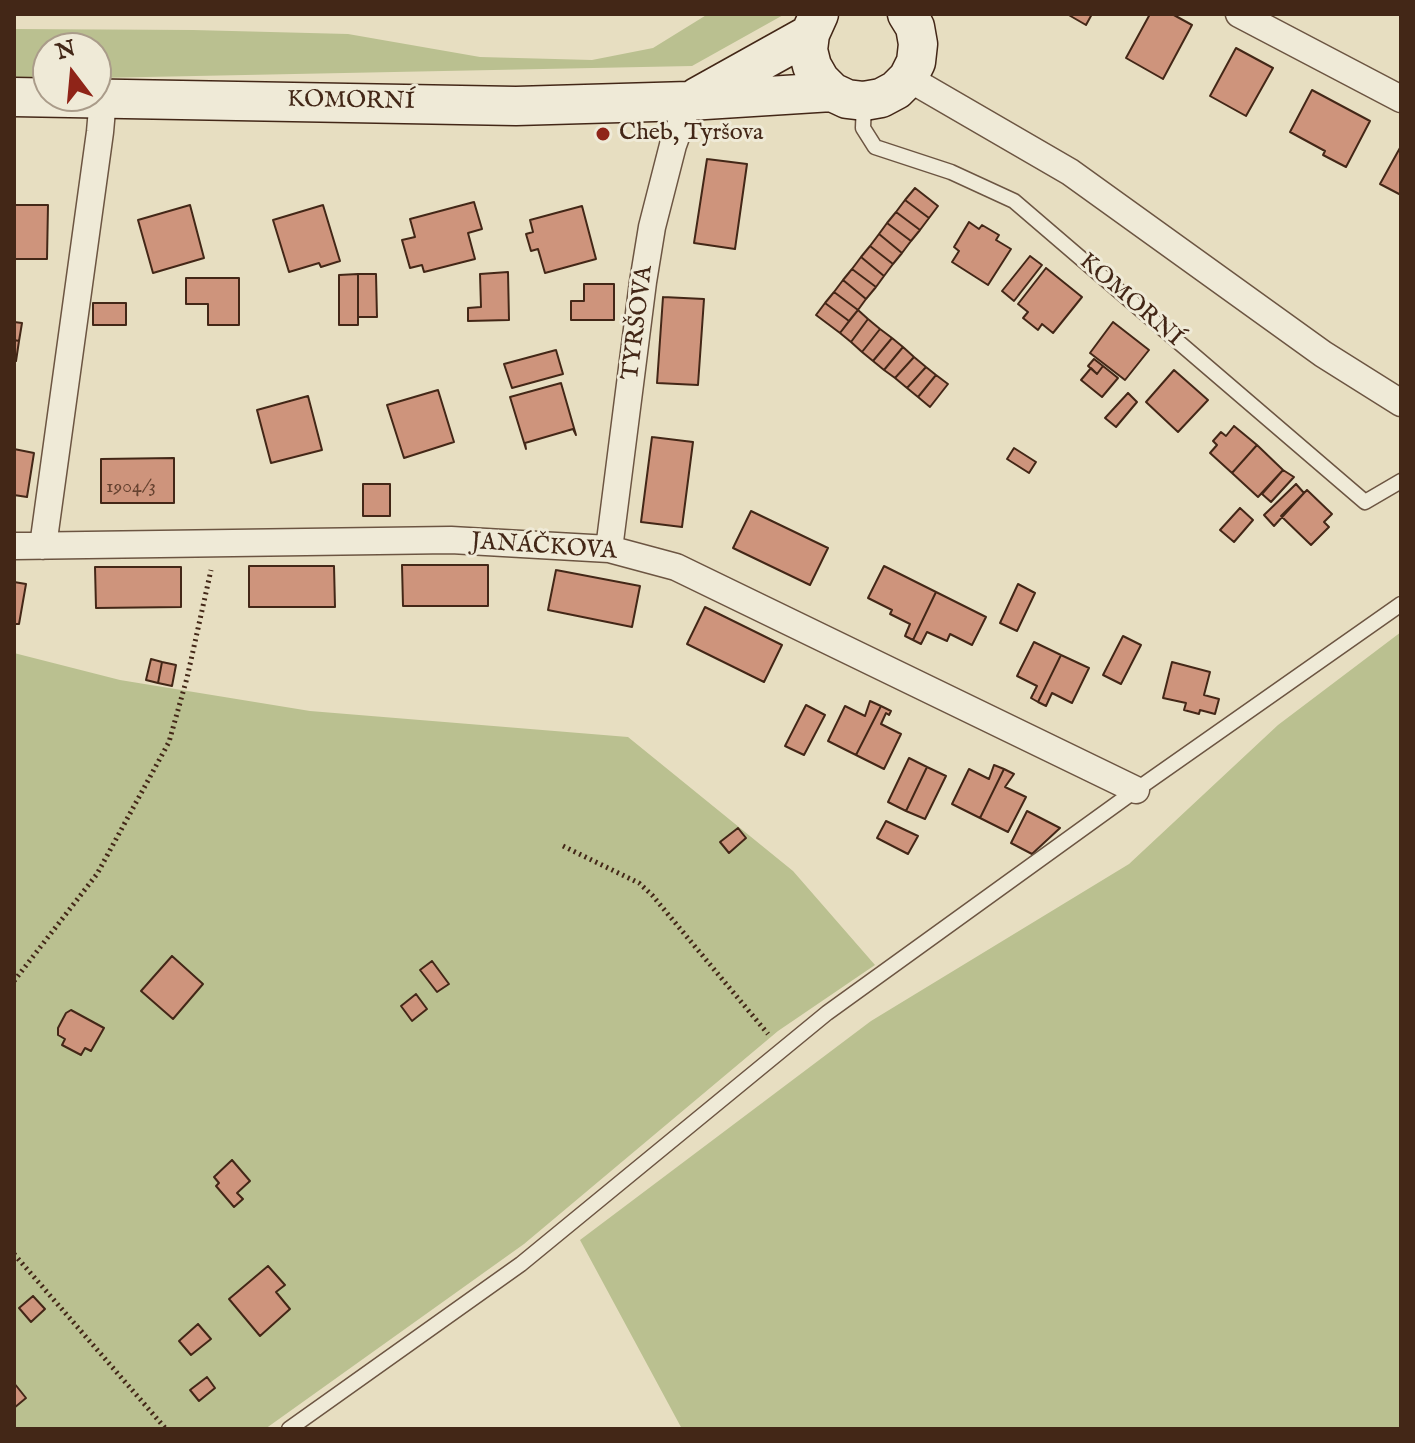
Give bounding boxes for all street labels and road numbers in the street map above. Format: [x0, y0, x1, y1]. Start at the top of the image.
street label: KOMORNÍ [287, 86, 415, 118]
street label: KOMORNÍ [1072, 248, 1188, 354]
street label: TYRŠOVA [618, 264, 660, 382]
street label: JANÁČKOVA [470, 529, 618, 567]

